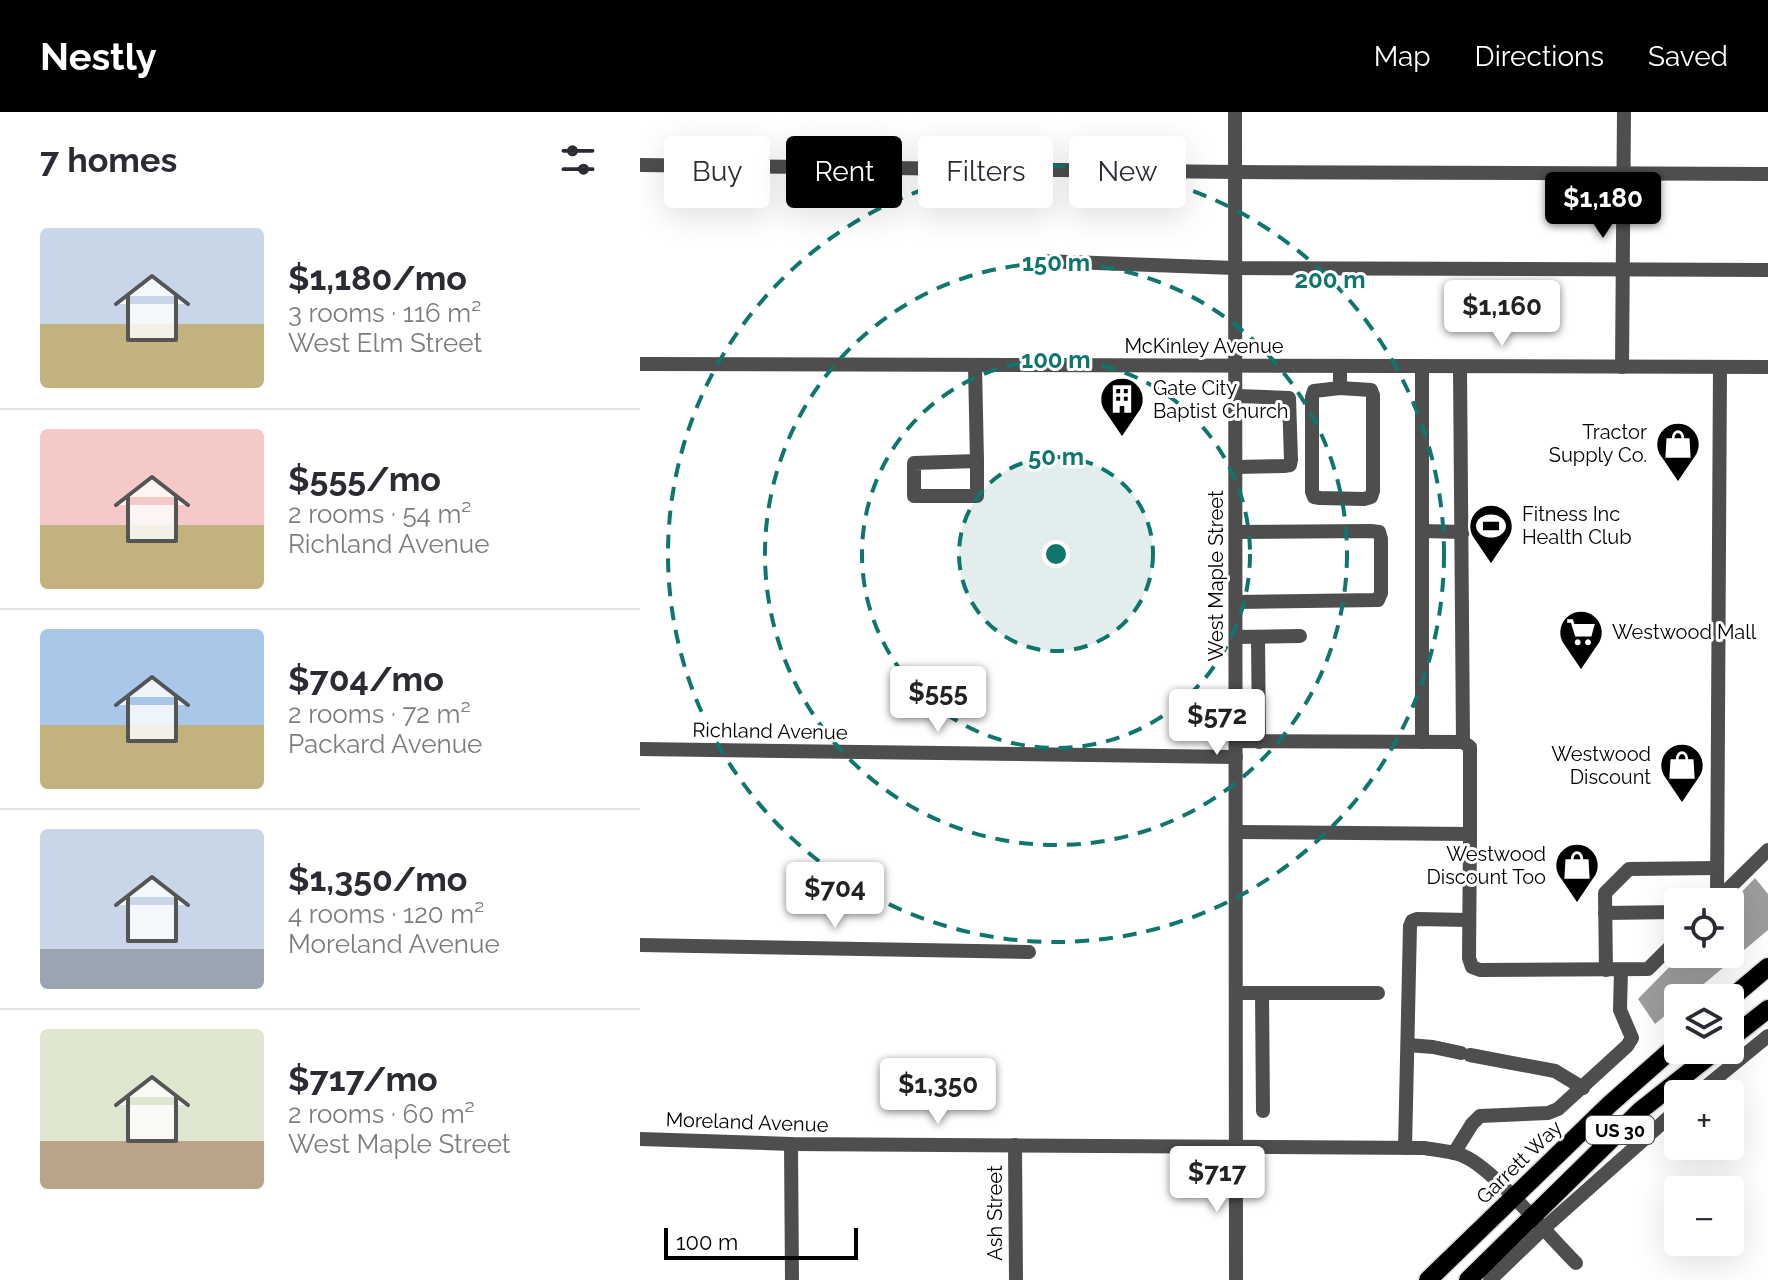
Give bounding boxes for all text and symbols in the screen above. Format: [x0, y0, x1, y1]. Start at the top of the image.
text: Nestly [40, 34, 157, 79]
text: Map [1374, 40, 1431, 73]
text: Directions [1475, 40, 1604, 73]
text: Saved [1648, 40, 1728, 73]
chip: Buy [664, 136, 770, 208]
chip: Rent [786, 136, 902, 208]
chip: Filters [918, 136, 1053, 208]
chip: New [1069, 136, 1186, 208]
icon: filters [556, 138, 600, 182]
text: 7 homes [40, 140, 177, 180]
pin: $1,180 [1538, 172, 1668, 240]
text: $1,180 [1563, 183, 1643, 213]
text: 150 m [1022, 248, 1090, 277]
text: $1,180/mo [288, 258, 467, 298]
icon: home [104, 260, 200, 356]
text: 200 m [1294, 265, 1366, 294]
pin: $1,160 [1437, 280, 1567, 348]
text: $1,160 [1462, 291, 1542, 321]
text: 3 rooms · 116 m² [288, 298, 481, 328]
text: West Elm Street [288, 328, 482, 358]
street label: McKinley Avenue [1124, 334, 1284, 358]
text: 100 m [1021, 345, 1091, 374]
building icon: Gate City Baptist Church [1098, 375, 1146, 438]
place label: Gate City Baptist Church [1153, 376, 1289, 423]
place label: Tractor Supply Co. [1549, 420, 1647, 467]
shop icon: Tractor Supply Co. [1654, 420, 1702, 483]
text: 50 m [1028, 442, 1084, 471]
text: $555/mo [288, 459, 441, 499]
icon: home [104, 461, 200, 557]
street label: West Maple Street [1204, 490, 1228, 662]
text: 2 rooms · 54 m² [288, 499, 471, 529]
sports icon: Fitness Inc Health Club [1467, 502, 1515, 565]
place label: Fitness Inc Health Club [1522, 502, 1632, 549]
text: Richland Avenue [288, 529, 490, 559]
centre of rings [1042, 540, 1070, 568]
supermarket icon: Westwood Mall [1557, 608, 1605, 671]
place label: Westwood Mall [1612, 620, 1757, 644]
text: $704/mo [288, 659, 444, 699]
icon: home [104, 661, 200, 757]
pin: $555 [891, 666, 985, 734]
text: $555 [908, 677, 968, 707]
pin: $572 [1170, 689, 1264, 757]
text: 2 rooms · 72 m² [288, 699, 471, 729]
text: $572 [1187, 700, 1247, 730]
street label: Richland Avenue [692, 718, 848, 744]
text: Packard Avenue [288, 729, 482, 759]
shop icon: Westwood Discount [1658, 741, 1706, 804]
place label: Westwood Discount [1551, 742, 1651, 789]
shop icon: Westwood Discount Too [1553, 841, 1601, 904]
place label: Westwood Discount Too [1426, 842, 1546, 889]
text: $1,350/mo [288, 859, 467, 899]
icon: home [104, 861, 200, 957]
pin: $704 [788, 862, 882, 930]
text: $704 [804, 873, 866, 903]
map controls [1664, 888, 1744, 1256]
button: locate [1664, 888, 1744, 968]
text: 4 rooms · 120 m² [288, 899, 484, 929]
text: Moreland Avenue [288, 929, 500, 959]
button: layers [1664, 984, 1744, 1064]
pin: $1,350 [873, 1058, 1003, 1126]
text: $717/mo [288, 1059, 438, 1099]
icon: home [104, 1061, 200, 1157]
text: $1,350 [898, 1069, 978, 1099]
button: + [1664, 1080, 1744, 1160]
text: 2 rooms · 60 m² [288, 1099, 475, 1129]
street label: Moreland Avenue [665, 1107, 829, 1137]
street label: Garrett Way [1471, 1115, 1567, 1209]
road number: US 30 [1586, 1116, 1654, 1144]
text: West Maple Street [288, 1129, 511, 1159]
pin: $717 [1170, 1146, 1264, 1214]
text: $717 [1188, 1157, 1246, 1187]
street label: Ash Street [983, 1165, 1007, 1261]
button: − [1664, 1176, 1744, 1256]
scale bar [664, 1224, 858, 1260]
text: 100 m [676, 1229, 738, 1255]

